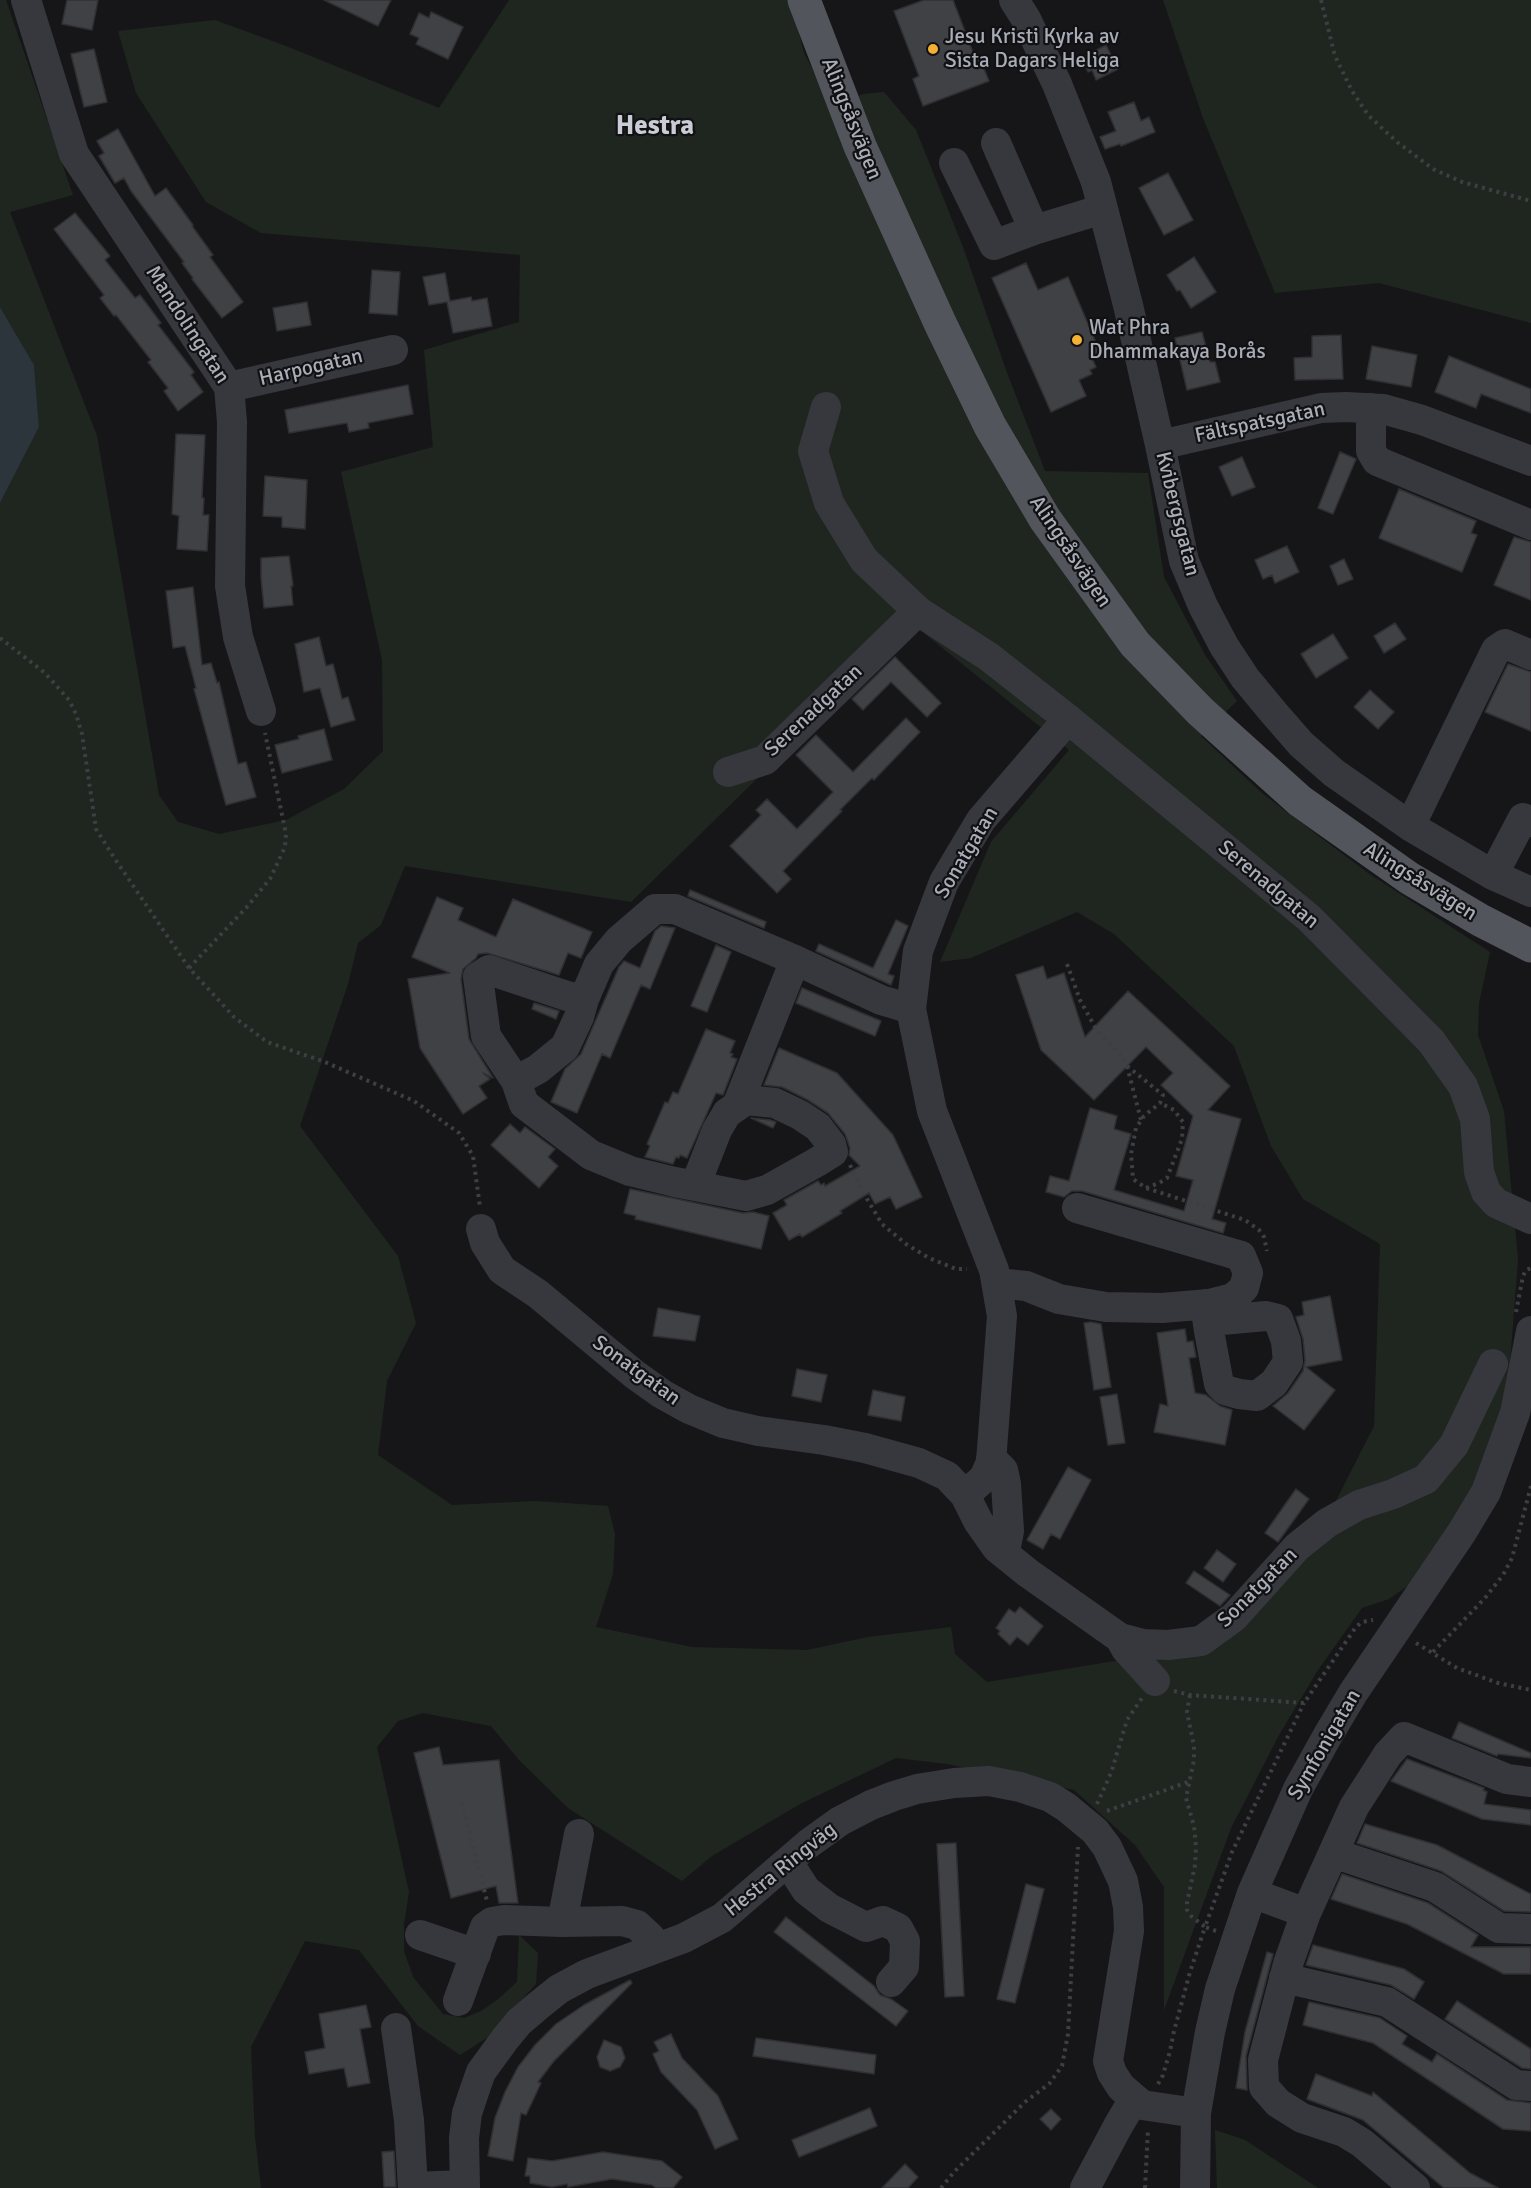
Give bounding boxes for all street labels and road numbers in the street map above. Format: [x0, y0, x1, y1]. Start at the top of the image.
street label: Alingsåsvägen [815, 54, 887, 184]
street label: Mandolingatan [140, 261, 234, 389]
street label: Harpogatan [257, 344, 365, 392]
street label: Fältspatsgatan [1193, 397, 1327, 449]
street label: Kvibergsgatan [1149, 449, 1205, 579]
street label: Alingsåsvägen [1023, 491, 1117, 613]
street label: Serenadgatan [760, 659, 868, 763]
street label: Sonatgatan [930, 803, 1004, 903]
street label: Serenadgatan [1212, 835, 1324, 935]
street label: Alingsåsvägen [1359, 837, 1481, 927]
street label: Sonatgatan [587, 1331, 685, 1411]
street label: Sonatgatan [1213, 1543, 1303, 1633]
street label: Symfonigatan [1283, 1685, 1367, 1805]
street label: Hestra Ringväg [720, 1817, 842, 1923]

